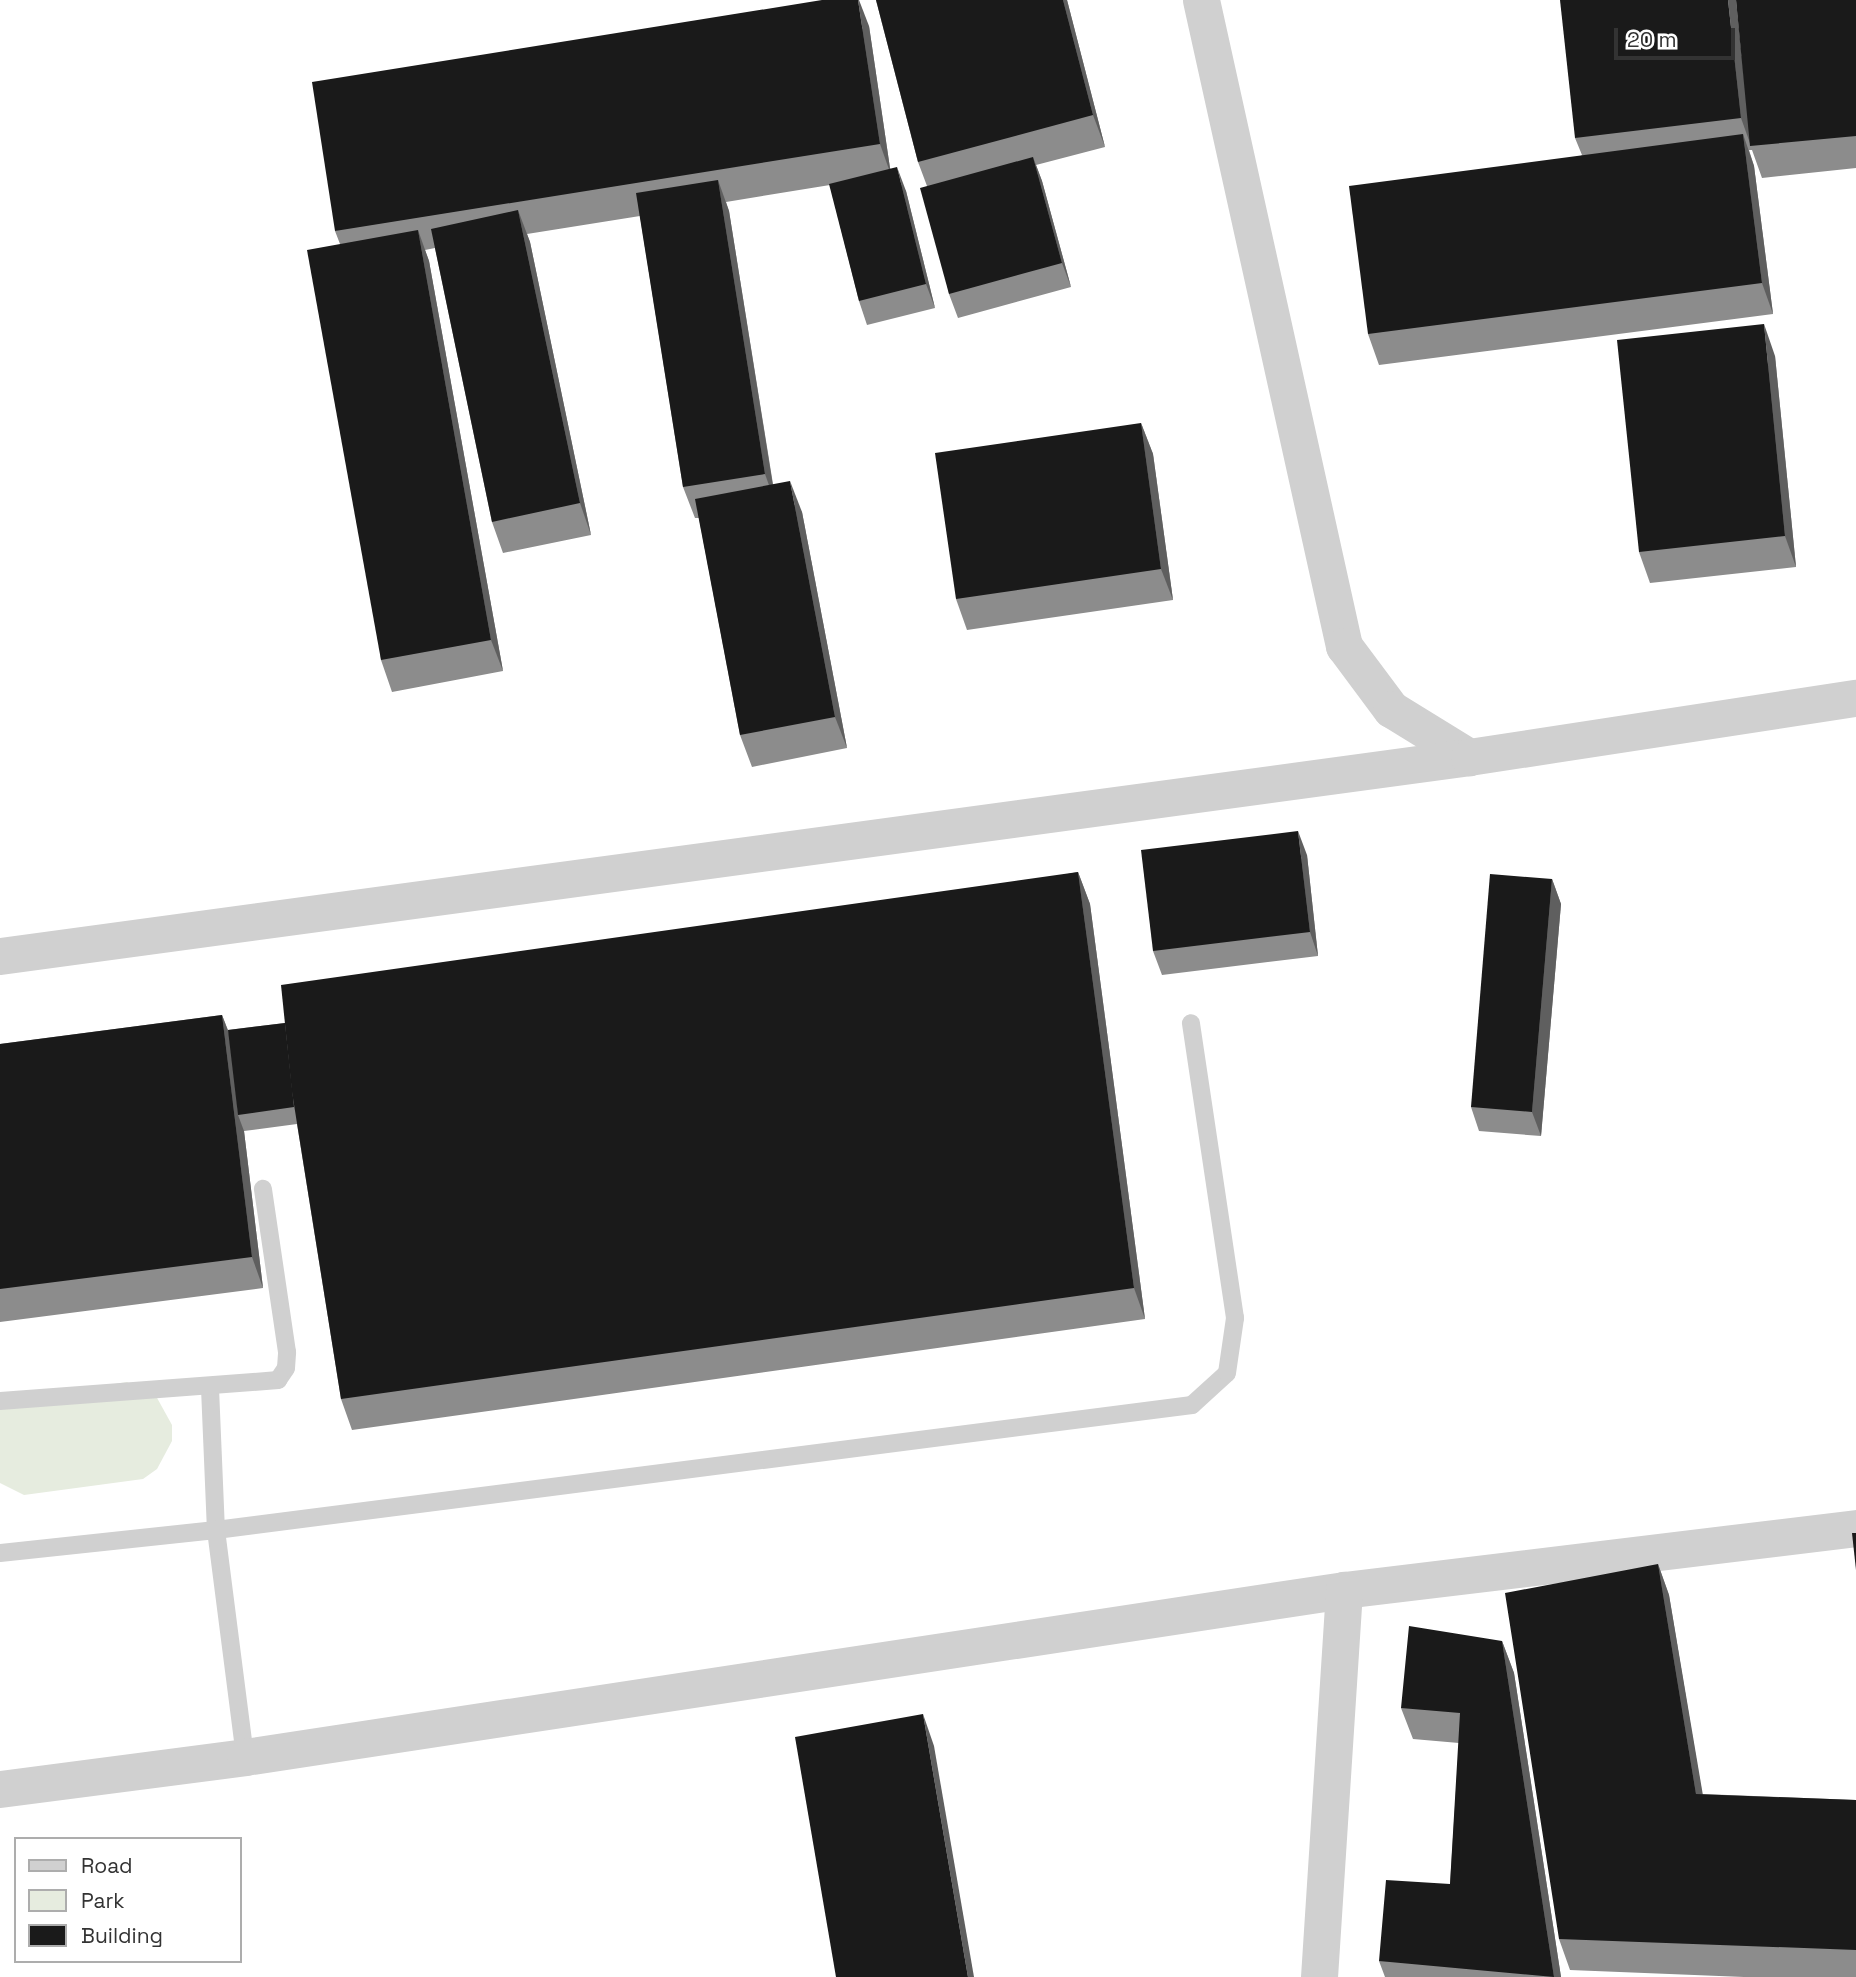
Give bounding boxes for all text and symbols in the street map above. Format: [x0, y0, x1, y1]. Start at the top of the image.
scale bar [1618, 14, 1739, 58]
text: 20 m [1627, 26, 1677, 53]
legend [14, 1837, 242, 1963]
text: Road [81, 1852, 133, 1879]
text: Park [81, 1887, 125, 1914]
text: Building [81, 1922, 163, 1949]

